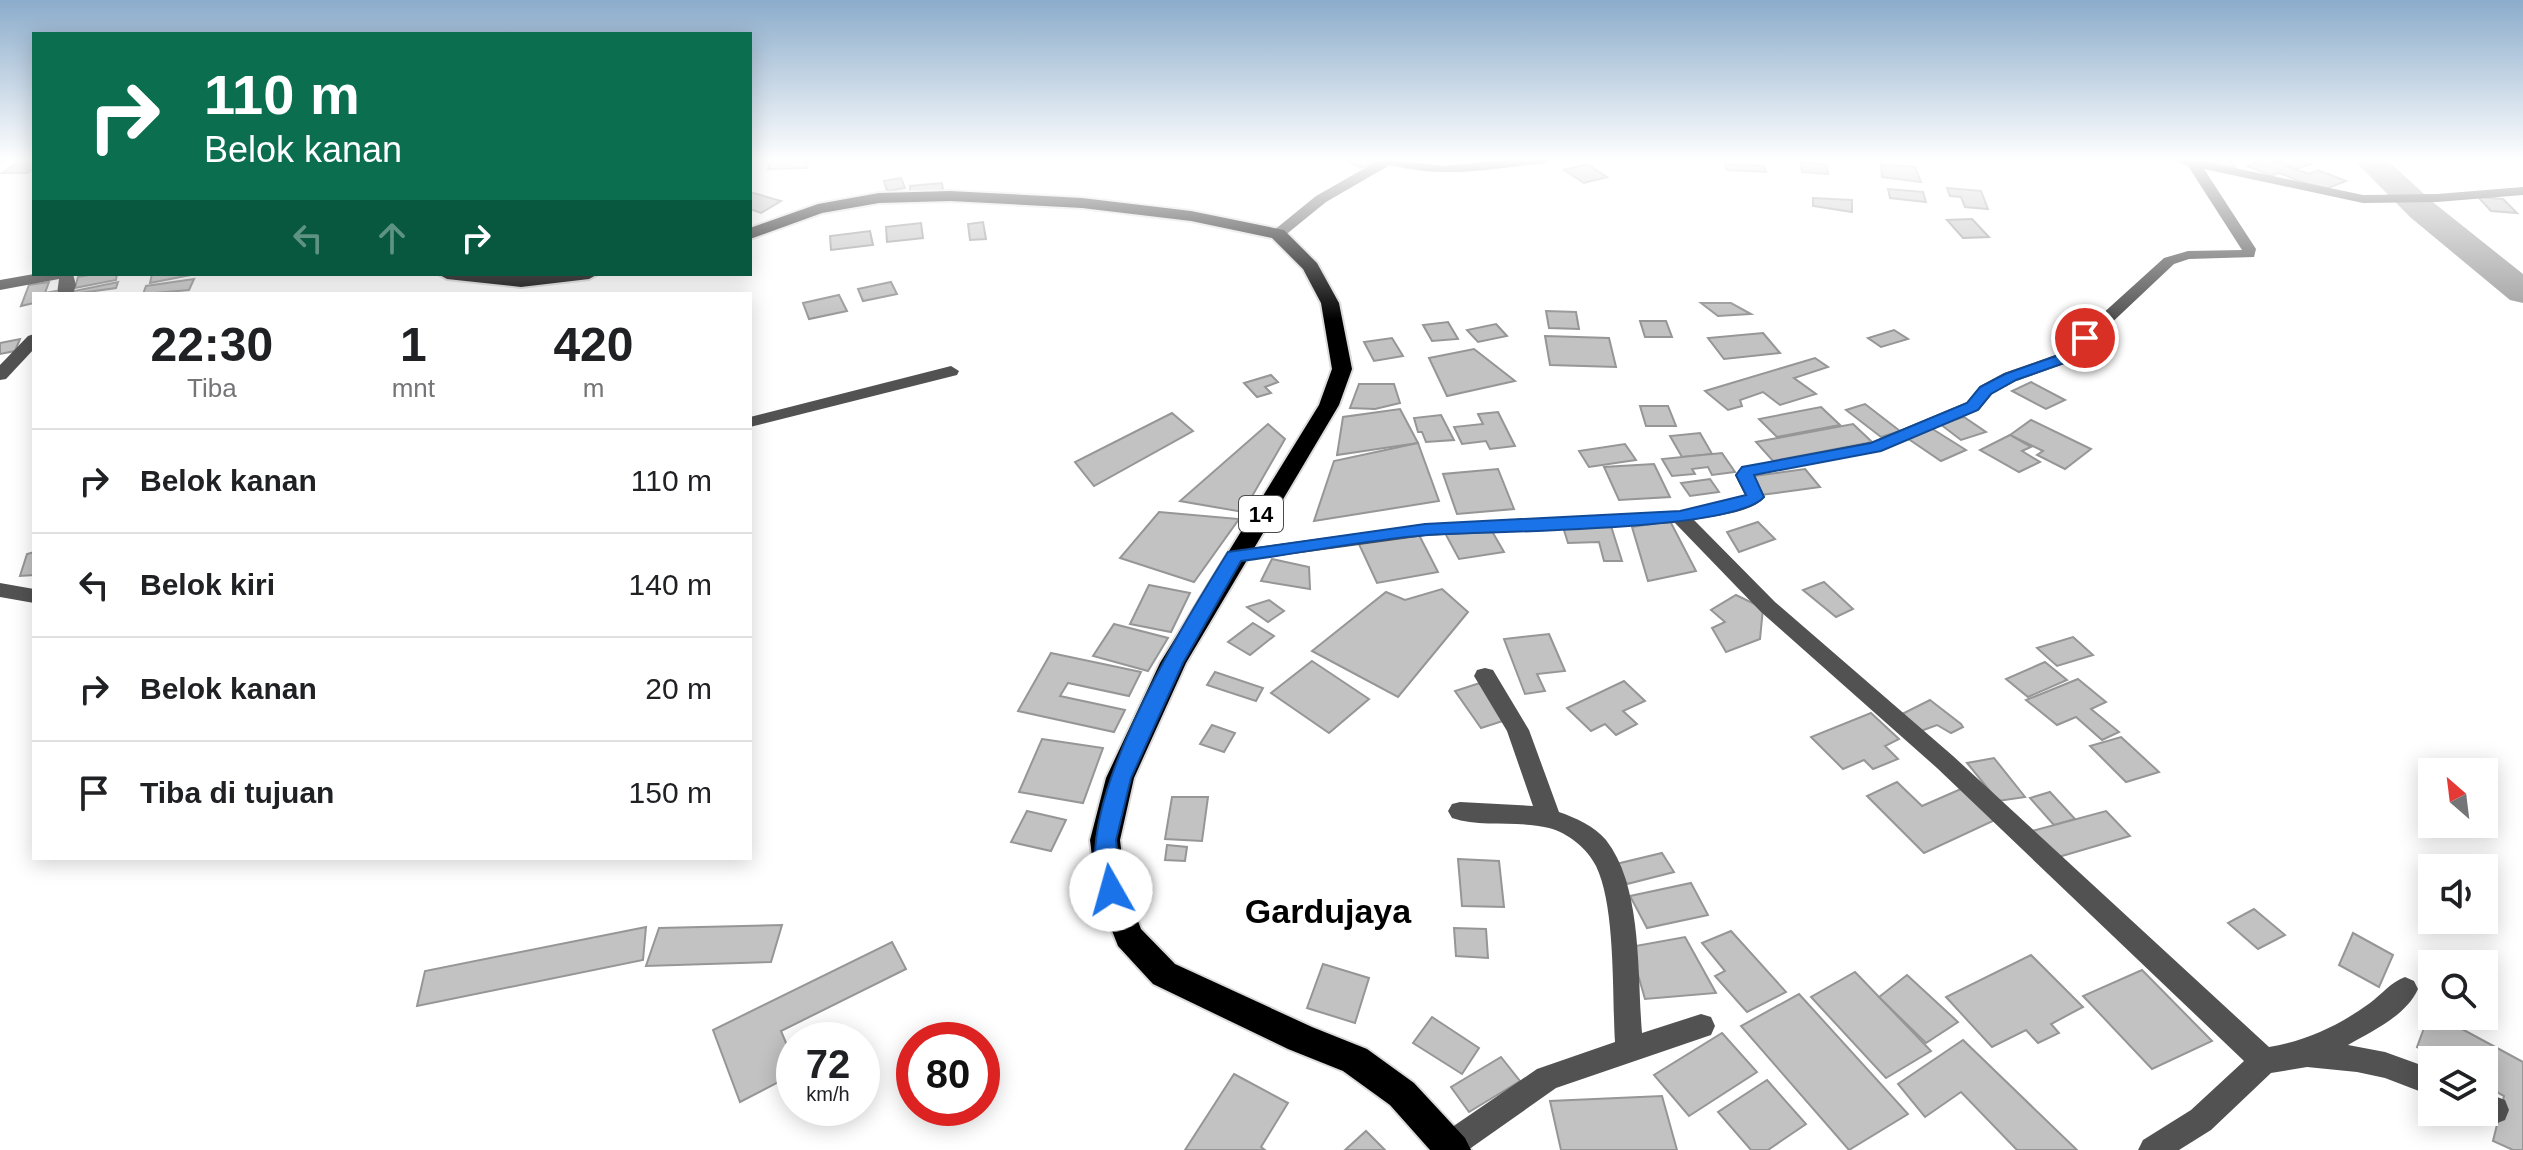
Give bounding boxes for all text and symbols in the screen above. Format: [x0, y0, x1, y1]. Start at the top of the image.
text: 110 m [204, 63, 360, 126]
icon: right [72, 64, 176, 168]
text: Belok kanan [204, 129, 402, 170]
icon: left [286, 216, 330, 260]
icon: ahead [370, 216, 414, 260]
icon: right [454, 216, 498, 260]
pin [2051, 304, 2119, 372]
icon: arrive [2063, 316, 2107, 360]
text: 22:30 [150, 318, 273, 371]
text: 1 [400, 318, 427, 371]
text: 420 [553, 318, 634, 371]
text: Tiba [187, 373, 237, 403]
text: mnt [392, 373, 435, 403]
text: m [583, 373, 604, 403]
icon: right [72, 459, 116, 503]
text: Belok kanan [140, 464, 317, 497]
text: 110 m [631, 464, 712, 497]
road number: 14 [1239, 496, 1283, 532]
icon: left [72, 563, 116, 607]
text: Belok kiri [140, 568, 275, 601]
text: 140 m [629, 568, 712, 601]
icon: right [72, 667, 116, 711]
text: Belok kanan [140, 672, 317, 705]
text: 20 m [645, 672, 712, 705]
north arrow [2418, 758, 2498, 838]
map controls [2418, 758, 2498, 1126]
icon: arrive [72, 771, 116, 815]
text: Tiba di tujuan [140, 776, 334, 809]
text: 150 m [629, 776, 712, 809]
position arrow [1069, 848, 1153, 932]
button: sound [2418, 854, 2498, 934]
district label: Gardujaya [1245, 892, 1412, 930]
button: search [2418, 950, 2498, 1030]
speed limit sign: 80 [896, 1022, 1000, 1126]
text: 72 [806, 1042, 850, 1086]
button: layers [2418, 1046, 2498, 1126]
text: km/h [806, 1083, 850, 1105]

